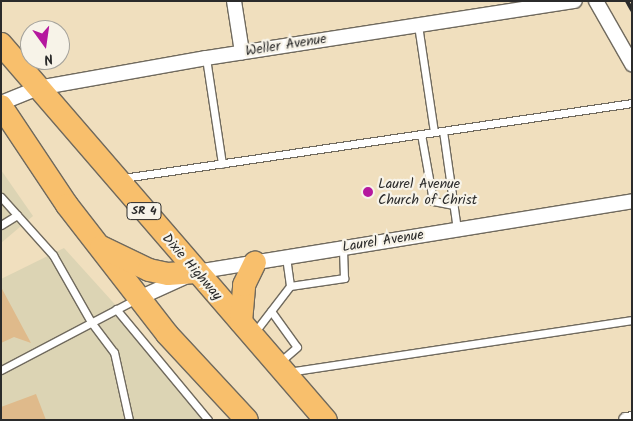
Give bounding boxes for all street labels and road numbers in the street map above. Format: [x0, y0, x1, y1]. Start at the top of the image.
street label: Weller Avenue [244, 30, 328, 60]
road number: SR 4 [126, 202, 162, 220]
street label: Laurel Avenue [341, 226, 425, 256]
street label: Dixie Highway [158, 230, 226, 304]

